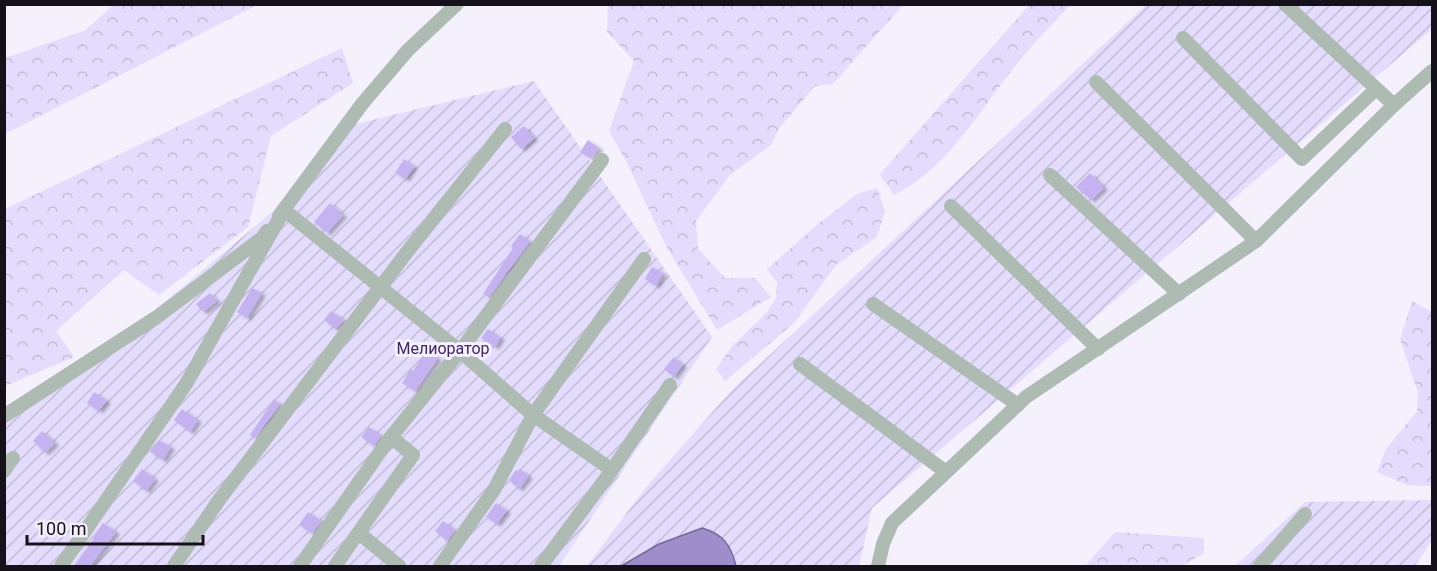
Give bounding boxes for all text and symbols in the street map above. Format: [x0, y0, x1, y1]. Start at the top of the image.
park label: Мелиоратор [396, 339, 490, 358]
scale bar [27, 508, 202, 546]
text: 100 m [36, 518, 87, 539]

